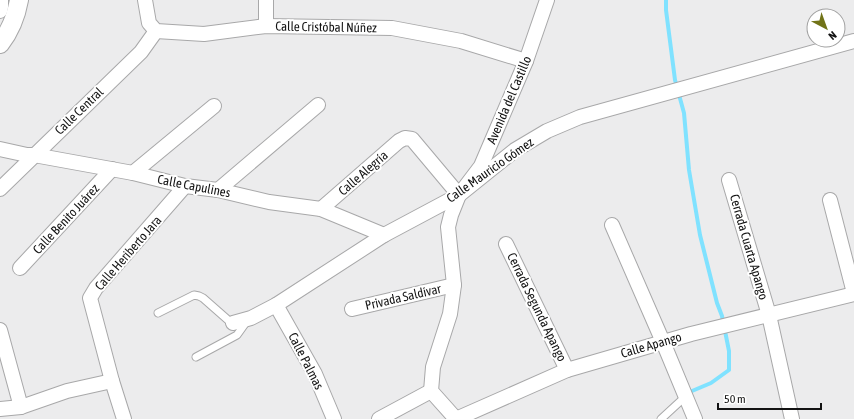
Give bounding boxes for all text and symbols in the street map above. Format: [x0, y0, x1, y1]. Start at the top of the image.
north arrow [806, 8, 846, 48]
street label: Calle Cristóbal Núñez [275, 19, 377, 35]
text: N [826, 29, 839, 42]
street label: Avenida del Castillo [484, 54, 534, 146]
street label: Calle Central [52, 84, 107, 138]
street label: Calle Mauricio Gómez [444, 134, 537, 206]
street label: Calle Alegría [335, 148, 391, 198]
street label: Calle Capulines [156, 172, 232, 200]
street label: Calle Benito Juárez [30, 181, 102, 257]
street label: Cerrada Cuarta Apango [727, 193, 771, 301]
street label: Calle Heriberto Jara [92, 213, 164, 293]
street label: Cerrada Segunda Apango [504, 250, 570, 364]
street label: Privada Saldívar [364, 281, 443, 313]
street label: Calle Apango [619, 329, 683, 361]
street label: Calle Palmas [285, 330, 327, 392]
scale bar [718, 385, 821, 411]
text: 50 m [724, 392, 746, 406]

